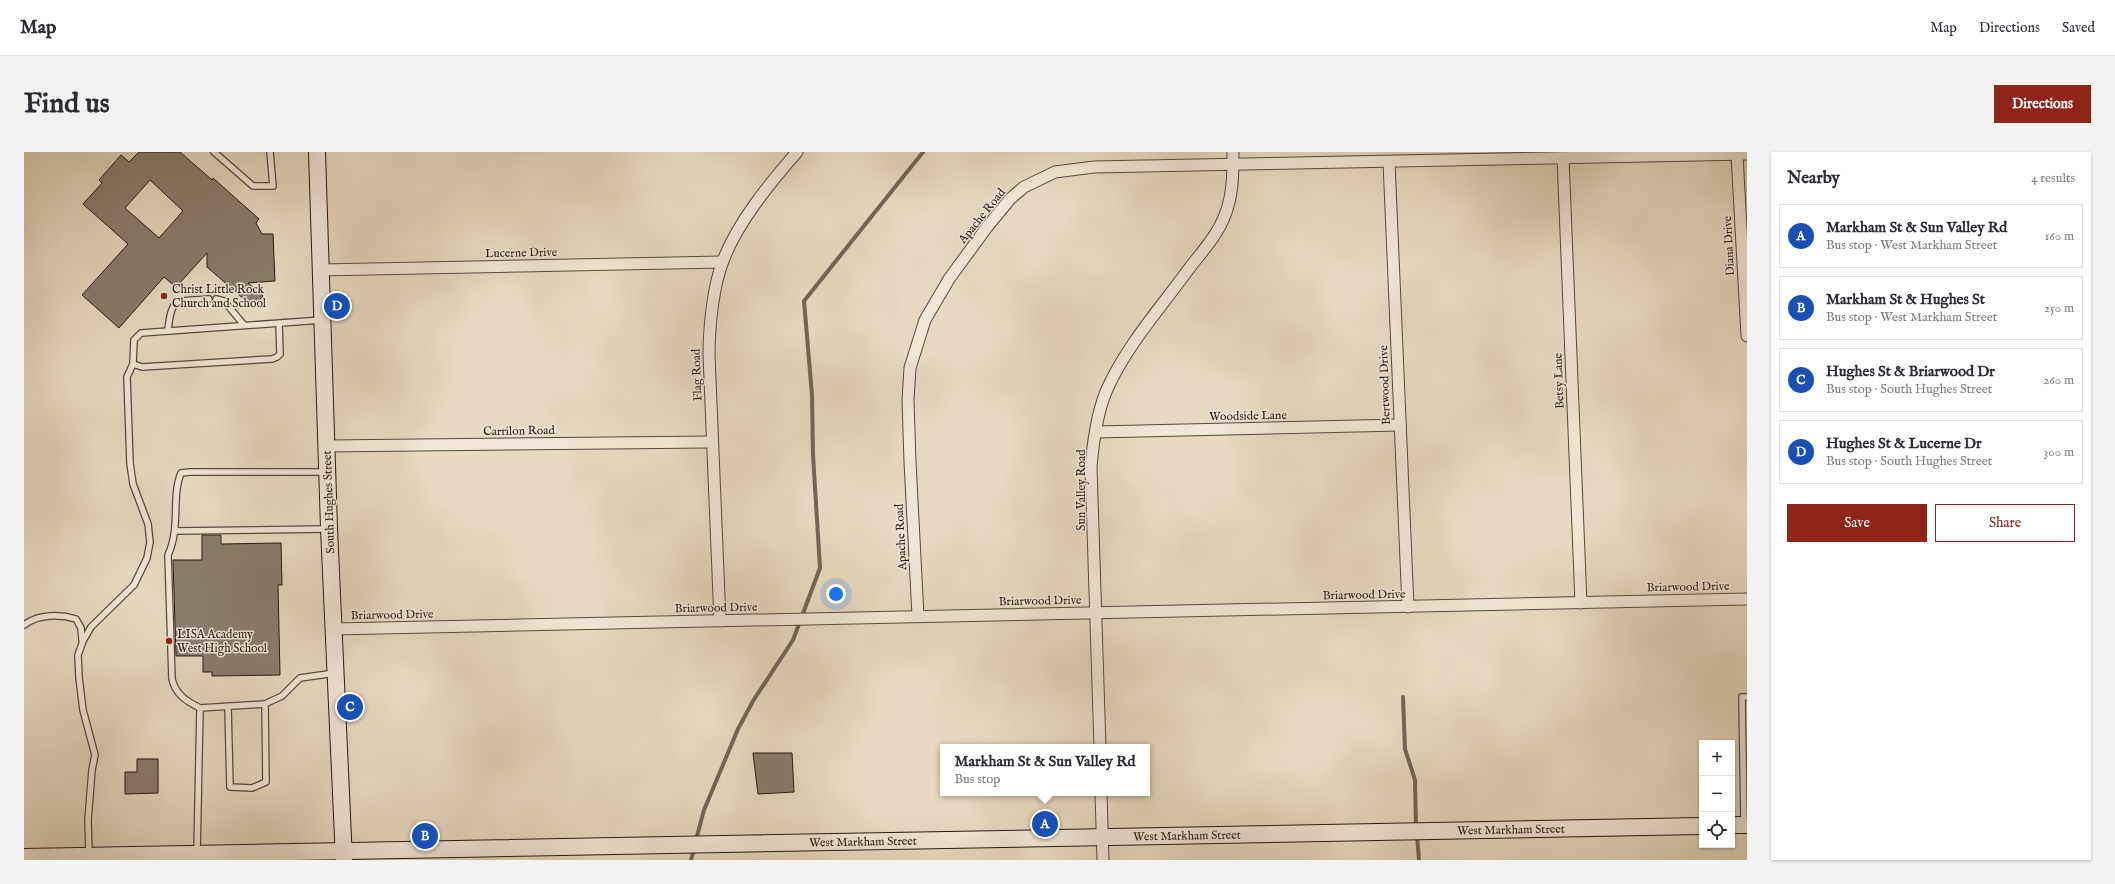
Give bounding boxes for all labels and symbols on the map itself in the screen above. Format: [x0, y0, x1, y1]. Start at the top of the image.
street label: Apache Road [955, 185, 1010, 248]
street label: Diana Drive [1720, 215, 1738, 276]
street label: Lucerne Drive [485, 245, 558, 261]
place label: Christ Little Rock Church and School [172, 282, 267, 311]
marker: Christ Little Rock Church and School [159, 291, 169, 301]
pin: D [324, 291, 350, 321]
street label: Bertwood Drive [1376, 344, 1394, 425]
street label: Flag Road [689, 348, 705, 401]
street label: Betsy Lane [1551, 352, 1567, 409]
street label: Woodside Lane [1209, 408, 1287, 424]
street label: Carrilon Road [483, 423, 556, 439]
street label: Sun Valley Road [1074, 449, 1089, 531]
street label: South Hughes Street [320, 450, 338, 554]
street label: Apache Road [892, 503, 911, 572]
street label: Briarwood Drive [1646, 579, 1730, 595]
your location [826, 584, 846, 604]
street label: Briarwood Drive [1322, 587, 1406, 603]
street label: Briarwood Drive [998, 593, 1082, 609]
street label: Briarwood Drive [674, 600, 758, 616]
street label: Briarwood Drive [350, 607, 434, 623]
place label: LISA Academy West High School [177, 627, 268, 656]
marker: LISA Academy West High School [164, 636, 174, 646]
pin: C [337, 692, 363, 722]
pin: A [1032, 809, 1058, 839]
pin: B [412, 821, 438, 851]
street label: West Markham Street [1457, 822, 1565, 838]
street label: West Markham Street [1133, 828, 1241, 844]
street label: West Markham Street [809, 834, 917, 850]

